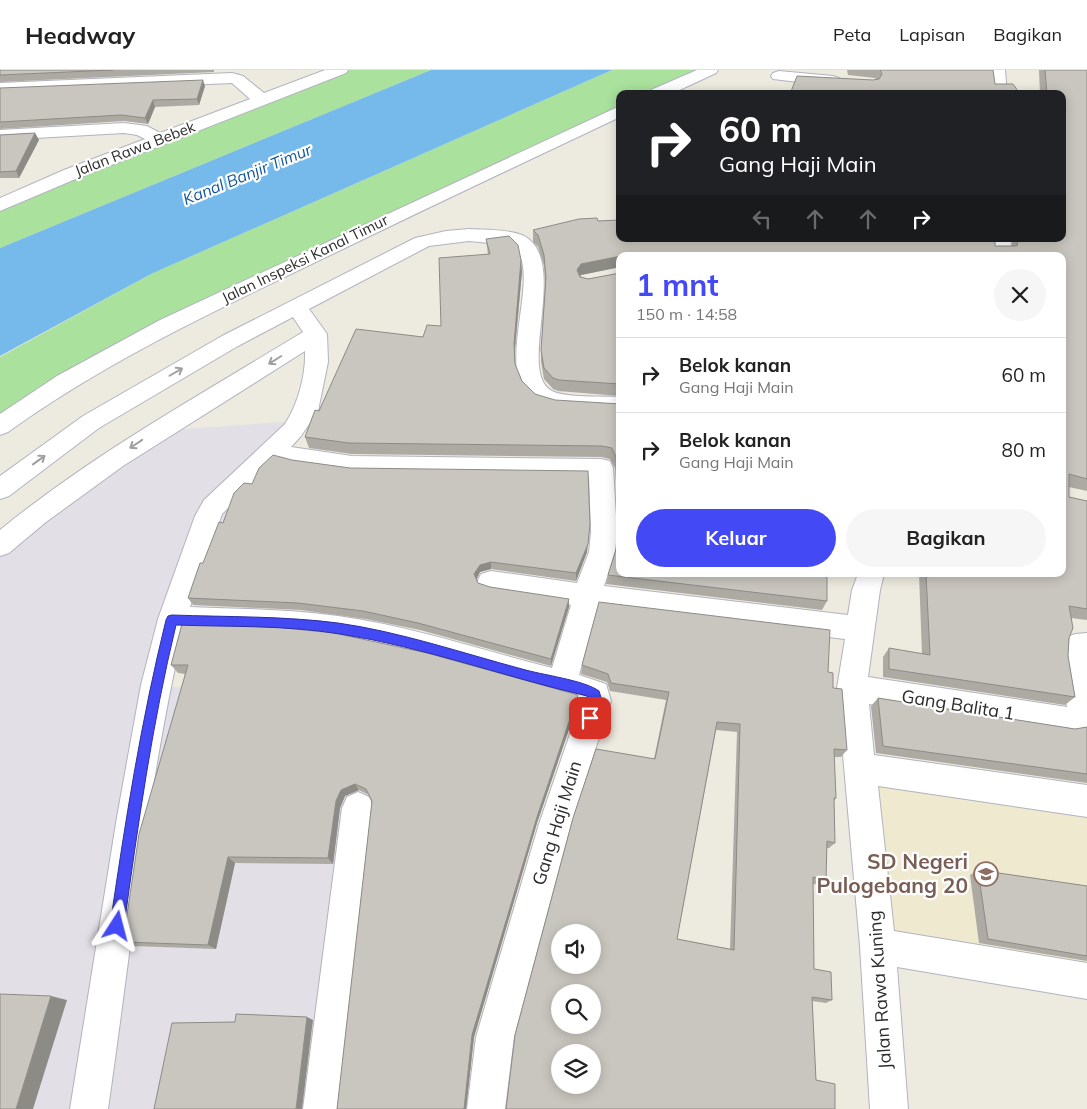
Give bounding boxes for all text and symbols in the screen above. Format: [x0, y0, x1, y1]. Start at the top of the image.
text: Headway [25, 20, 135, 50]
text: Peta [833, 23, 871, 46]
text: Lapisan [899, 23, 965, 46]
text: Bagikan [993, 23, 1062, 46]
text: 60 m [719, 107, 802, 151]
icon: right [636, 110, 701, 175]
street label: Jalan Rawa Bebek [72, 117, 198, 180]
water label: Kanal Banjir Timur [180, 139, 315, 209]
text: Gang Haji Main [719, 150, 877, 178]
icon: left [748, 205, 776, 233]
icon: ahead [801, 205, 829, 233]
icon: ahead [854, 205, 882, 233]
icon: right [907, 205, 935, 233]
street label: Jalan Inspeksi Kanal Timur [219, 210, 392, 307]
text: 1 mnt [636, 266, 719, 304]
button: close [994, 269, 1046, 321]
text: 150 m · 14:58 [636, 304, 737, 324]
text: Belok kanan [679, 353, 791, 377]
one-way arrow [268, 355, 282, 365]
icon: right [636, 361, 664, 389]
text: 60 m [1002, 363, 1046, 387]
one-way arrow [169, 367, 183, 377]
text: Gang Haji Main [679, 377, 794, 397]
text: Belok kanan [679, 428, 791, 452]
icon: right [636, 436, 664, 464]
text: 80 m [1002, 438, 1046, 462]
one-way arrow [129, 439, 143, 450]
text: Gang Haji Main [679, 452, 794, 472]
one-way arrow [32, 455, 46, 465]
button: Keluar [636, 509, 836, 567]
button: Bagikan [846, 509, 1046, 567]
street label: Gang Balita 1 [900, 684, 1016, 725]
pin [569, 697, 611, 739]
icon: arrive [576, 704, 604, 732]
street label: Gang Haji Main [527, 758, 586, 888]
place label: SD Negeri Pulogebang 20 [816, 848, 968, 898]
school or university icon: SD Negeri Pulogebang 20 [973, 861, 999, 887]
position arrow [90, 899, 142, 951]
street label: Jalan Rawa Kuning [862, 910, 897, 1070]
map controls [551, 924, 601, 1094]
button: sound [551, 924, 601, 974]
button: search [551, 984, 601, 1034]
button: layers [551, 1044, 601, 1094]

